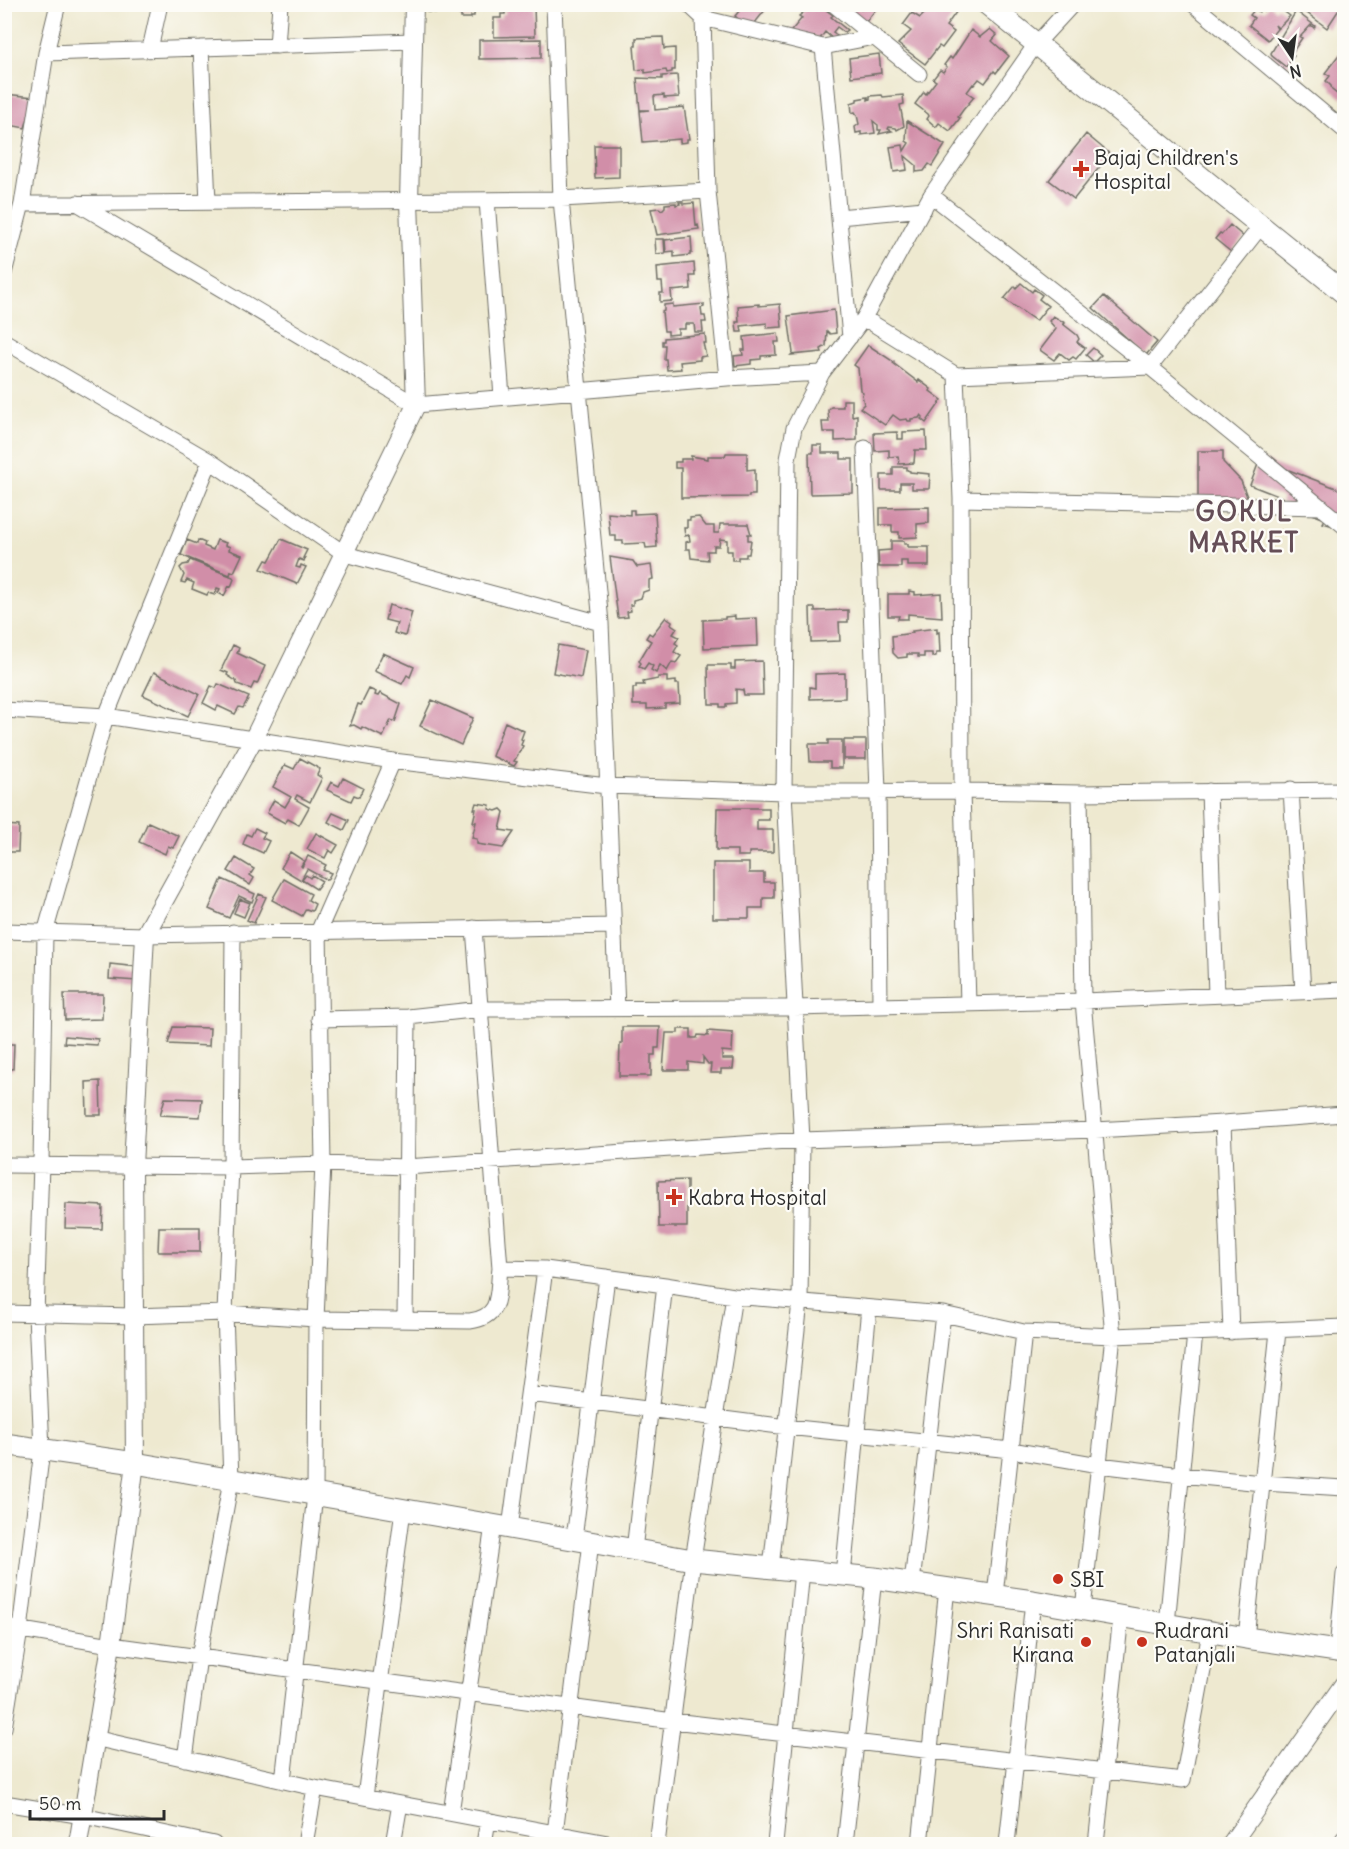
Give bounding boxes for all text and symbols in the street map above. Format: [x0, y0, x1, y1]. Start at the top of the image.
north arrow [1262, 27, 1322, 87]
text: N [1288, 61, 1303, 83]
place label: Bajaj Children's Hospital [1094, 144, 1238, 195]
marker: Bajaj Children's Hospital [1072, 160, 1090, 178]
district label: GOKUL MARKET [1188, 494, 1300, 559]
place label: Kabra Hospital [688, 1184, 827, 1211]
marker: Kabra Hospital [665, 1188, 683, 1206]
place label: SBI [1070, 1566, 1104, 1593]
marker: SBI [1051, 1572, 1065, 1586]
place label: Shri Ranisati Kirana [957, 1617, 1074, 1668]
place label: Rudrani Patanjali [1154, 1617, 1235, 1668]
marker: Shri Ranisati Kirana [1079, 1635, 1093, 1649]
marker: Rudrani Patanjali [1135, 1635, 1149, 1649]
scale bar [30, 1783, 164, 1821]
text: 50 m [39, 1792, 81, 1815]

